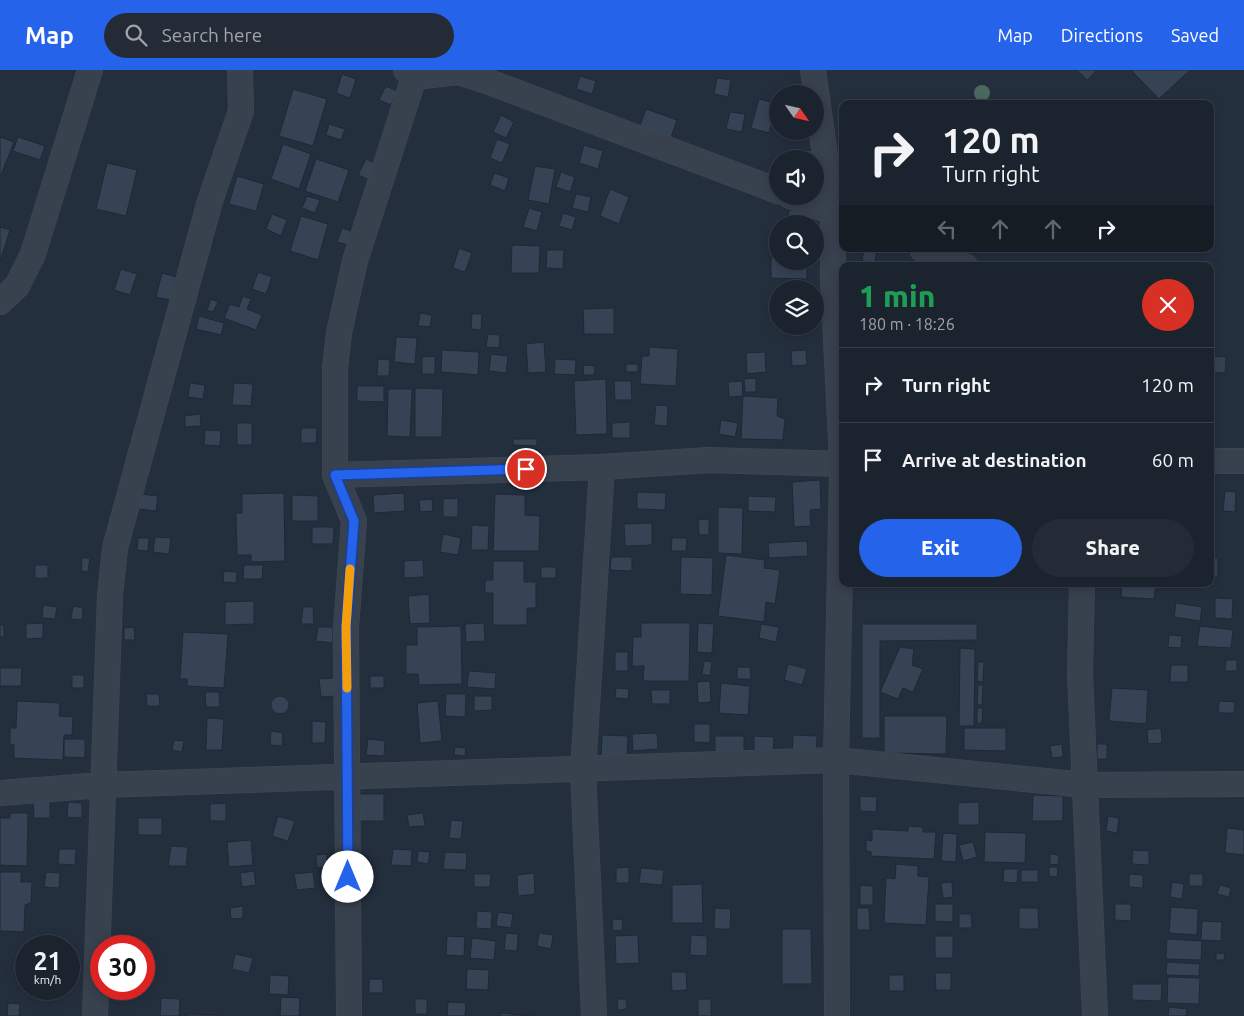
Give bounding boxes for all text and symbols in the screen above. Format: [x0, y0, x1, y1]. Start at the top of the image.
search box [104, 13, 454, 58]
icon: search [122, 21, 150, 49]
text: Map [25, 22, 74, 49]
text: Search here [162, 24, 262, 46]
text: Map [997, 25, 1033, 45]
text: Directions [1061, 25, 1143, 45]
text: Saved [1171, 25, 1219, 45]
north arrow [769, 85, 824, 140]
map controls [769, 85, 824, 335]
icon: right [859, 120, 924, 185]
text: 120 m [942, 120, 1040, 160]
button: sound [769, 150, 824, 205]
text: Turn right [942, 161, 1040, 186]
button: search [769, 215, 824, 270]
icon: left [933, 215, 961, 243]
icon: ahead [986, 215, 1014, 243]
icon: ahead [1039, 215, 1067, 243]
icon: right [1092, 215, 1120, 243]
text: 1 min [859, 279, 935, 313]
button: close [1142, 279, 1194, 331]
button: layers [769, 280, 824, 335]
text: 180 m · 18:26 [859, 315, 955, 333]
icon: right [859, 371, 887, 399]
text: Turn right [902, 374, 990, 396]
text: 120 m [1141, 374, 1194, 396]
icon: arrive [859, 446, 887, 474]
pin [505, 448, 547, 490]
text: Arrive at destination [902, 449, 1087, 471]
text: 60 m [1152, 449, 1194, 471]
icon: arrive [512, 455, 540, 483]
button: Exit [859, 519, 1022, 577]
button: Share [1032, 519, 1194, 577]
position arrow [321, 850, 373, 902]
speed limit sign: 30 [90, 935, 155, 1000]
text: 21 [33, 947, 62, 975]
text: km/h [34, 973, 61, 986]

